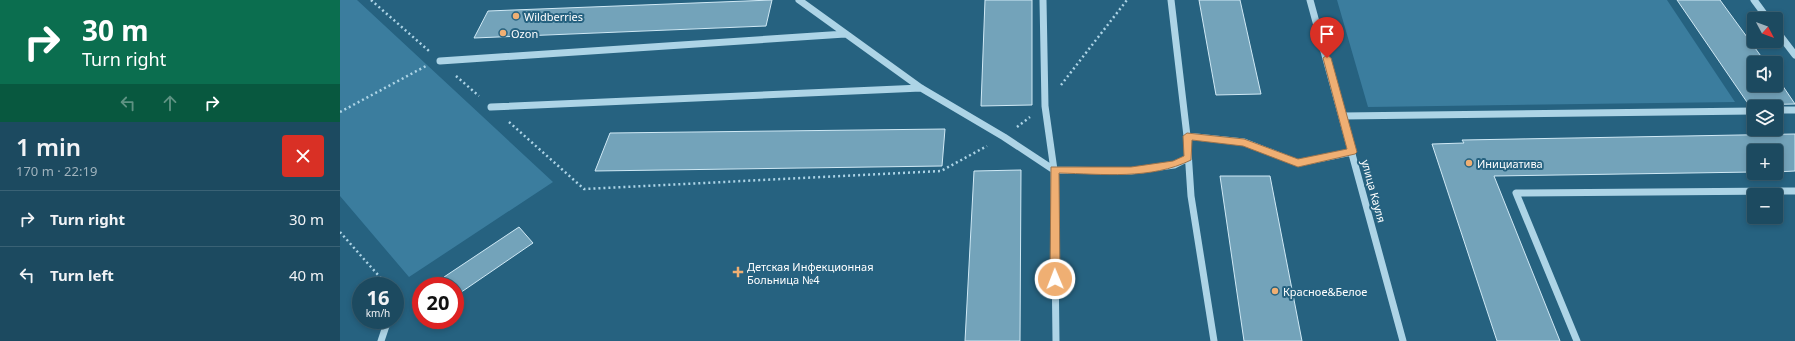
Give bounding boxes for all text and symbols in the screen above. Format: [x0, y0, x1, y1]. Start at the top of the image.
place label: Wildberries [524, 9, 583, 24]
text: 30 m [82, 11, 149, 49]
marker: Wildberries [511, 11, 521, 21]
north arrow [1747, 12, 1783, 48]
map controls [1747, 12, 1783, 224]
icon: right [16, 16, 68, 68]
pin [1310, 17, 1344, 58]
icon: arrive [1316, 23, 1338, 45]
place label: Ozon [511, 26, 538, 41]
marker: Ozon [498, 28, 508, 38]
text: Turn right [82, 47, 166, 71]
button: sound [1747, 56, 1783, 92]
icon: left [117, 92, 139, 114]
icon: ahead [159, 92, 181, 114]
icon: right [201, 92, 223, 114]
button: layers [1747, 100, 1783, 136]
text: 1 min [16, 130, 81, 163]
button: close [282, 135, 324, 177]
button: + [1747, 144, 1783, 180]
place label: Инициатива [1477, 156, 1543, 171]
street label: улица Кауля [1358, 158, 1390, 224]
marker: Инициатива [1464, 158, 1474, 168]
text: 170 m · 22:19 [16, 162, 97, 180]
button: − [1747, 188, 1783, 224]
icon: right [16, 208, 38, 230]
text: Turn right [50, 209, 125, 229]
text: 30 m [289, 209, 324, 229]
position arrow [1034, 258, 1076, 300]
place label: Детская Инфекционная Больница №4 [747, 259, 874, 287]
icon: left [16, 264, 38, 286]
text: Turn left [50, 265, 114, 285]
text: 40 m [289, 265, 324, 285]
marker: Детская Инфекционная Больница №4 [732, 266, 744, 278]
speed limit sign: 20 [412, 277, 464, 329]
text: 16 [367, 284, 389, 311]
place label: Красное&Белое [1283, 284, 1367, 299]
marker: Красное&Белое [1270, 286, 1280, 296]
text: km/h [366, 306, 390, 320]

